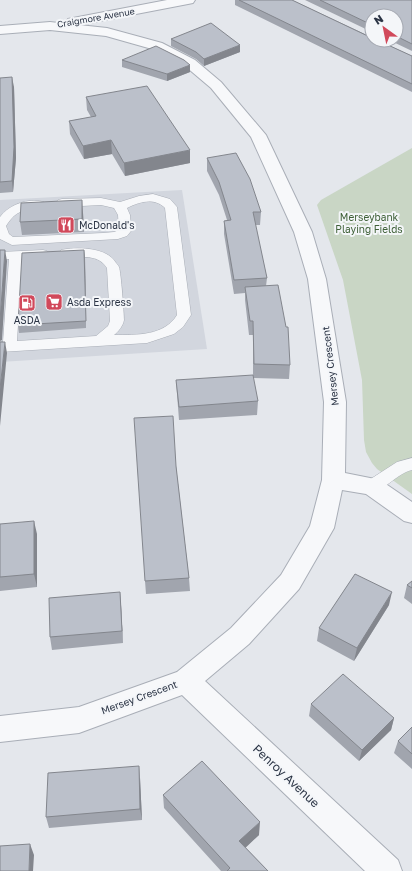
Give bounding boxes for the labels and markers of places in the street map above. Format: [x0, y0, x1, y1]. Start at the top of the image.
restaurant icon: McDonald's [56, 215, 76, 235]
place label: McDonald's [79, 219, 135, 231]
supermarket icon: Asda Express [44, 292, 64, 312]
fuel station icon: ASDA [17, 293, 37, 313]
place label: Asda Express [67, 296, 131, 308]
place label: ASDA [14, 314, 41, 326]

